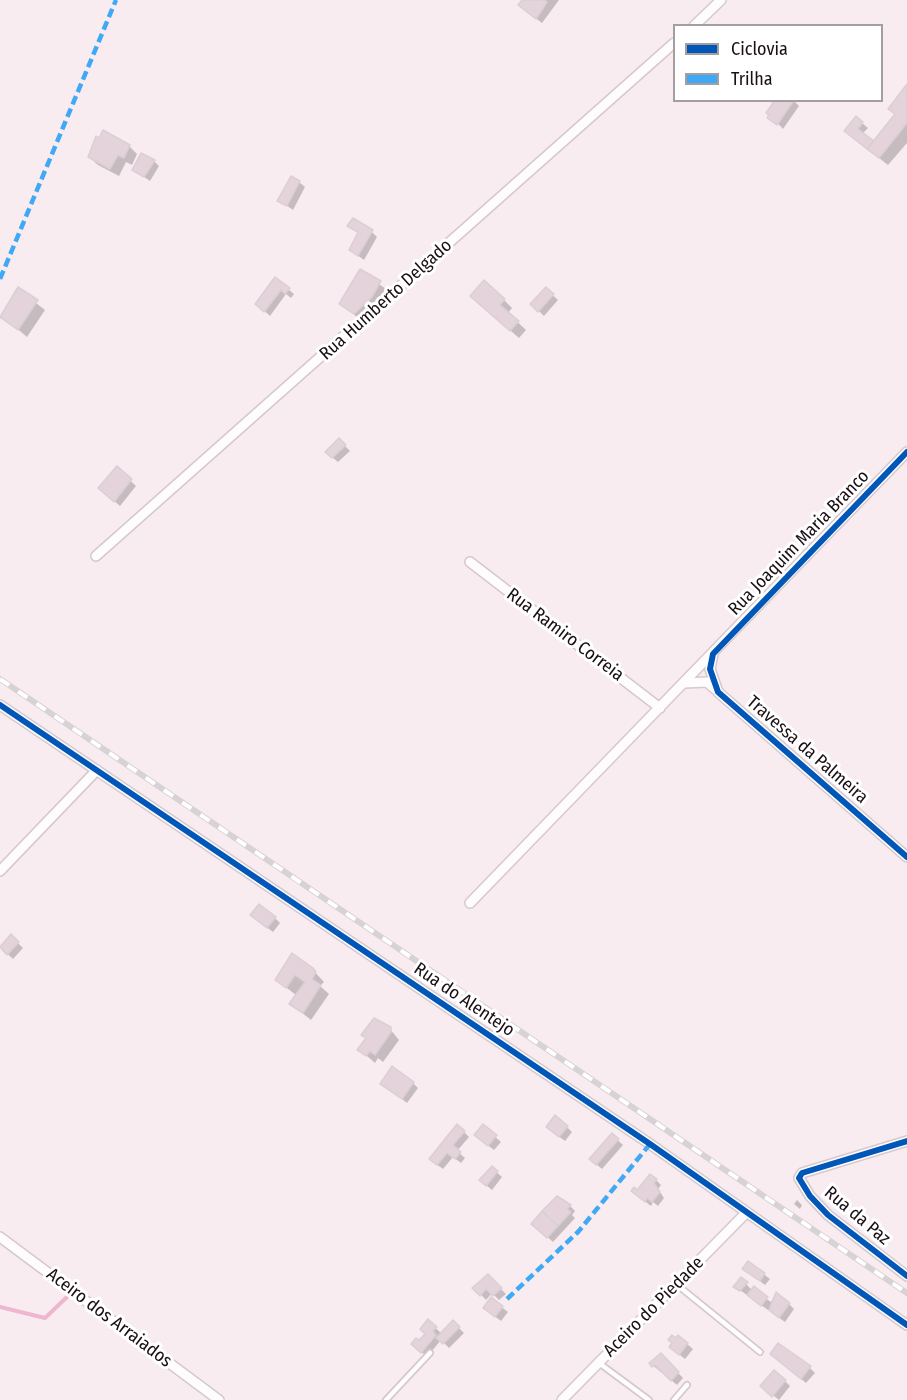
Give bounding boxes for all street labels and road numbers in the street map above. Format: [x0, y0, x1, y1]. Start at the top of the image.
street label: Rua Humberto Delgado [315, 235, 457, 365]
street label: Rua Joaquim Maria Branco [724, 466, 874, 620]
street label: Rua Ramiro Correia [502, 584, 628, 686]
street label: Travessa da Palmeira [742, 692, 872, 808]
street label: Rua do Alentejo [410, 958, 518, 1042]
street label: Rua da Paz [820, 1182, 894, 1250]
street label: Aceiro do Piedade [599, 1252, 709, 1362]
street label: Aceiro dos Arraiados [42, 1264, 176, 1372]

